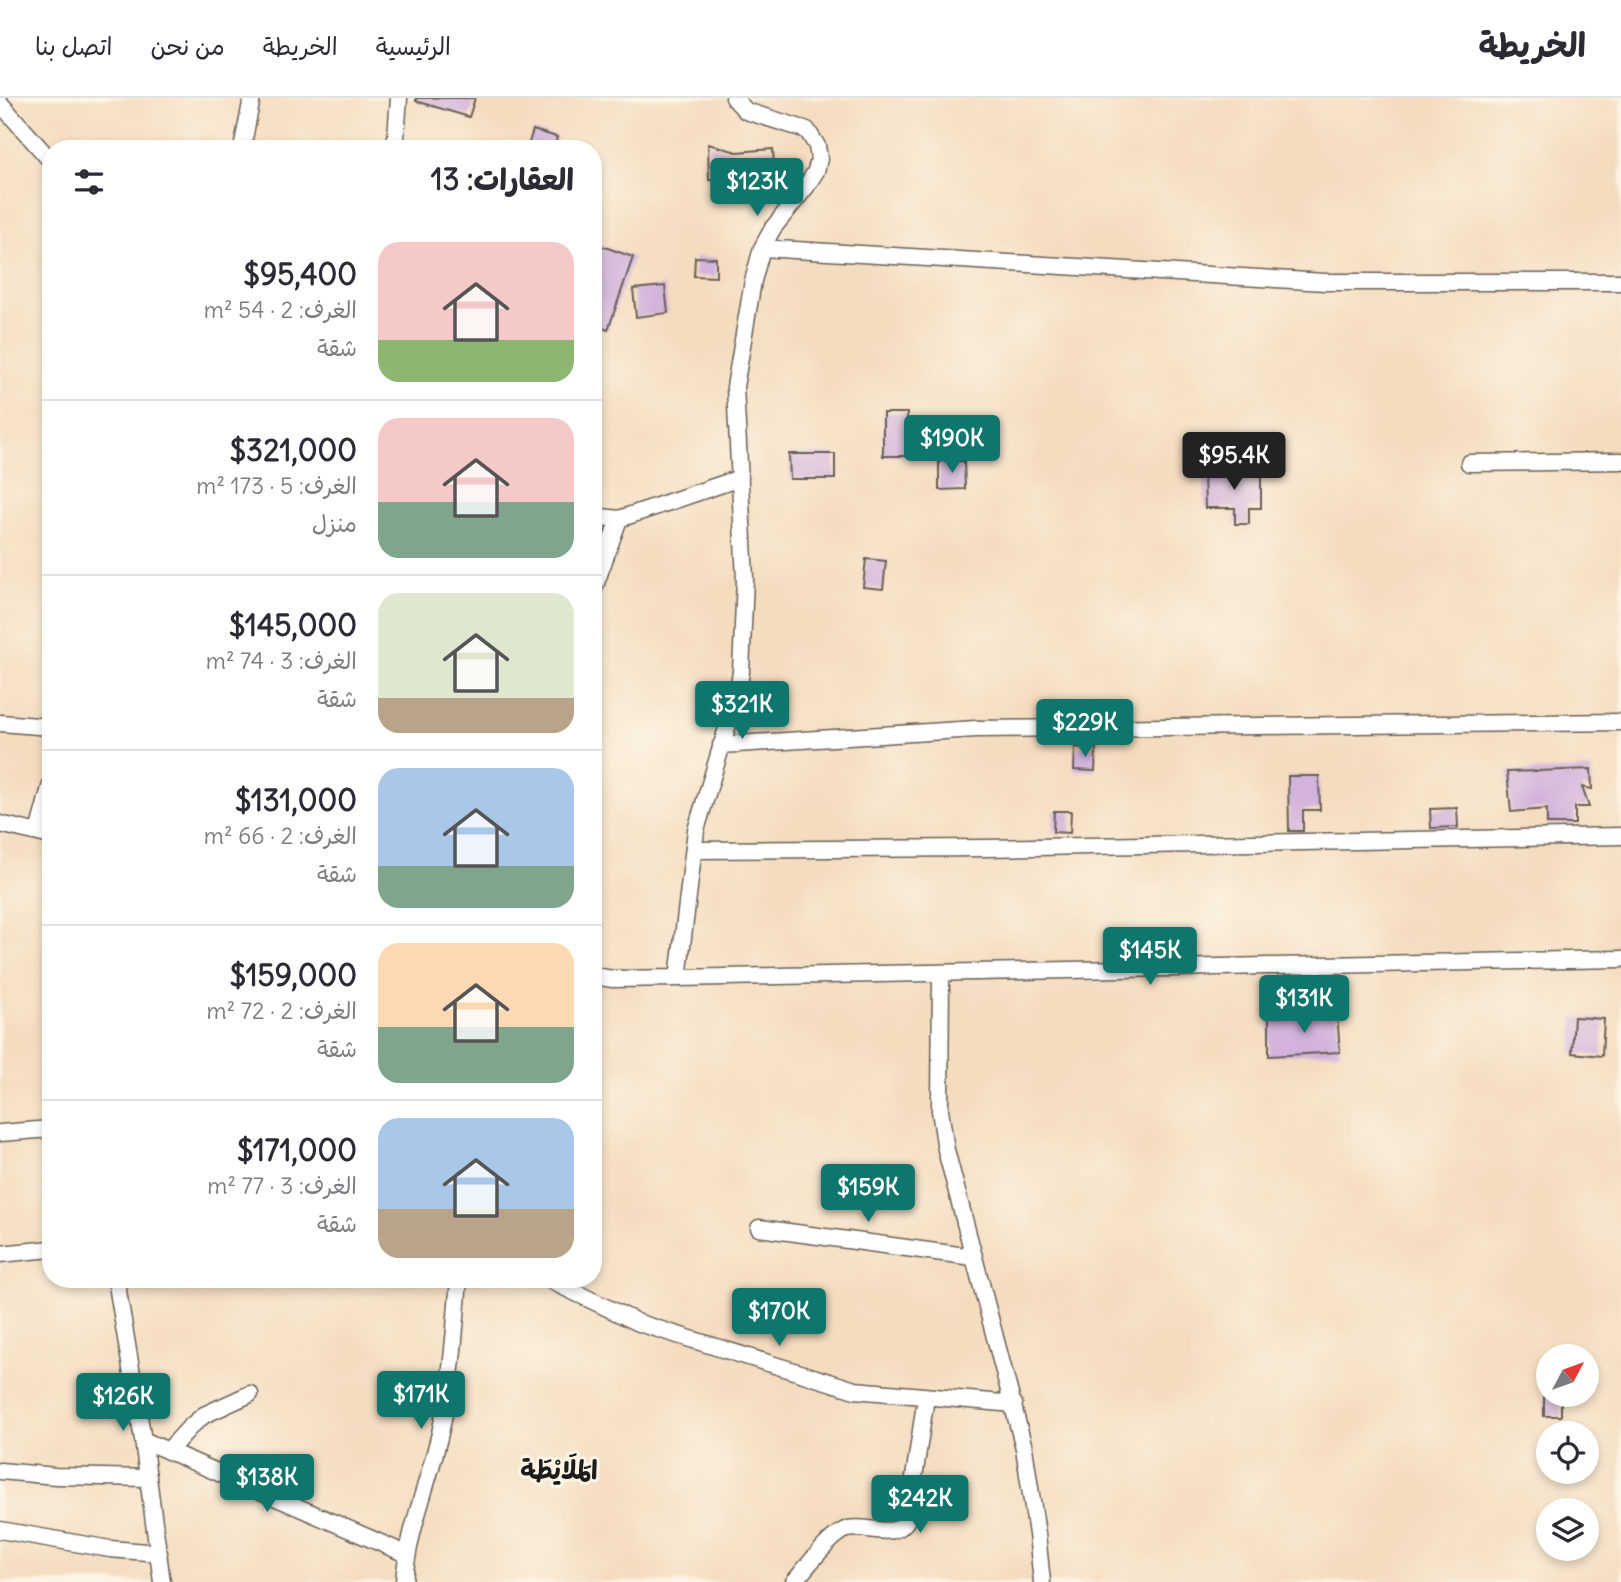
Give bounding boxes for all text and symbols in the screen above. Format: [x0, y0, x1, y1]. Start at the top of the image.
text: الخريطة [1479, 24, 1586, 66]
text: اتصل بنا [35, 31, 113, 61]
text: من نحن [151, 31, 225, 61]
text: الخريطة [263, 31, 338, 61]
text: الرئيسية [376, 31, 451, 61]
pin: $123K [708, 158, 806, 218]
text: العقارات: 13 [431, 160, 574, 198]
icon: filters [70, 163, 108, 201]
text: $123K [726, 166, 788, 195]
text: $95,400 [243, 255, 357, 293]
icon: home [434, 270, 518, 354]
text: الغرف: 2 · 54 m² [204, 295, 357, 324]
text: شقة [317, 333, 357, 362]
pin: $190K [903, 416, 1001, 475]
text: $190K [920, 423, 984, 452]
text: $321,000 [229, 431, 357, 469]
pin: $95.4K [1177, 432, 1291, 492]
text: $95.4K [1198, 440, 1270, 469]
icon: home [434, 446, 518, 530]
text: الغرف: 5 · 173 m² [196, 471, 357, 500]
text: منزل [312, 509, 357, 538]
text: $145,000 [229, 606, 357, 644]
icon: home [434, 621, 518, 705]
text: الغرف: 3 · 74 m² [206, 646, 357, 675]
pin: $321K [693, 682, 791, 741]
text: شقة [317, 684, 357, 713]
text: $321K [711, 689, 773, 718]
pin: $229K [1036, 700, 1134, 759]
text: $229K [1052, 707, 1118, 736]
text: $131,000 [235, 781, 357, 819]
icon: home [434, 796, 518, 880]
text: الغرف: 2 · 66 m² [204, 821, 357, 850]
text: شقة [317, 859, 357, 888]
pin: $145K [1101, 928, 1199, 987]
text: $145K [1119, 935, 1181, 964]
text: $159,000 [230, 956, 357, 994]
icon: home [434, 971, 518, 1055]
pin: $131K [1255, 976, 1353, 1035]
text: $131K [1275, 983, 1333, 1012]
text: الغرف: 2 · 72 m² [206, 996, 357, 1025]
text: شقة [317, 1034, 357, 1063]
text: $171,000 [237, 1131, 357, 1169]
icon: home [434, 1146, 518, 1230]
pin: $159K [819, 1164, 917, 1224]
text: الغرف: 3 · 77 m² [207, 1171, 357, 1200]
text: $159K [837, 1172, 899, 1201]
text: شقة [317, 1209, 357, 1238]
pin: $170K [730, 1288, 828, 1348]
text: $170K [748, 1296, 810, 1325]
north arrow [1536, 1344, 1600, 1407]
map controls [1536, 1344, 1599, 1561]
pin: $171K [372, 1372, 470, 1431]
pin: $126K [74, 1374, 172, 1433]
text: $171K [393, 1379, 449, 1408]
text: $126K [92, 1381, 154, 1410]
button: locate [1536, 1421, 1599, 1484]
district label: المَلَايْطَة [520, 1453, 598, 1486]
pin: $138K [218, 1454, 316, 1514]
text: $138K [236, 1462, 298, 1491]
pin: $242K [871, 1476, 969, 1535]
text: $242K [887, 1483, 953, 1512]
button: layers [1536, 1498, 1599, 1561]

